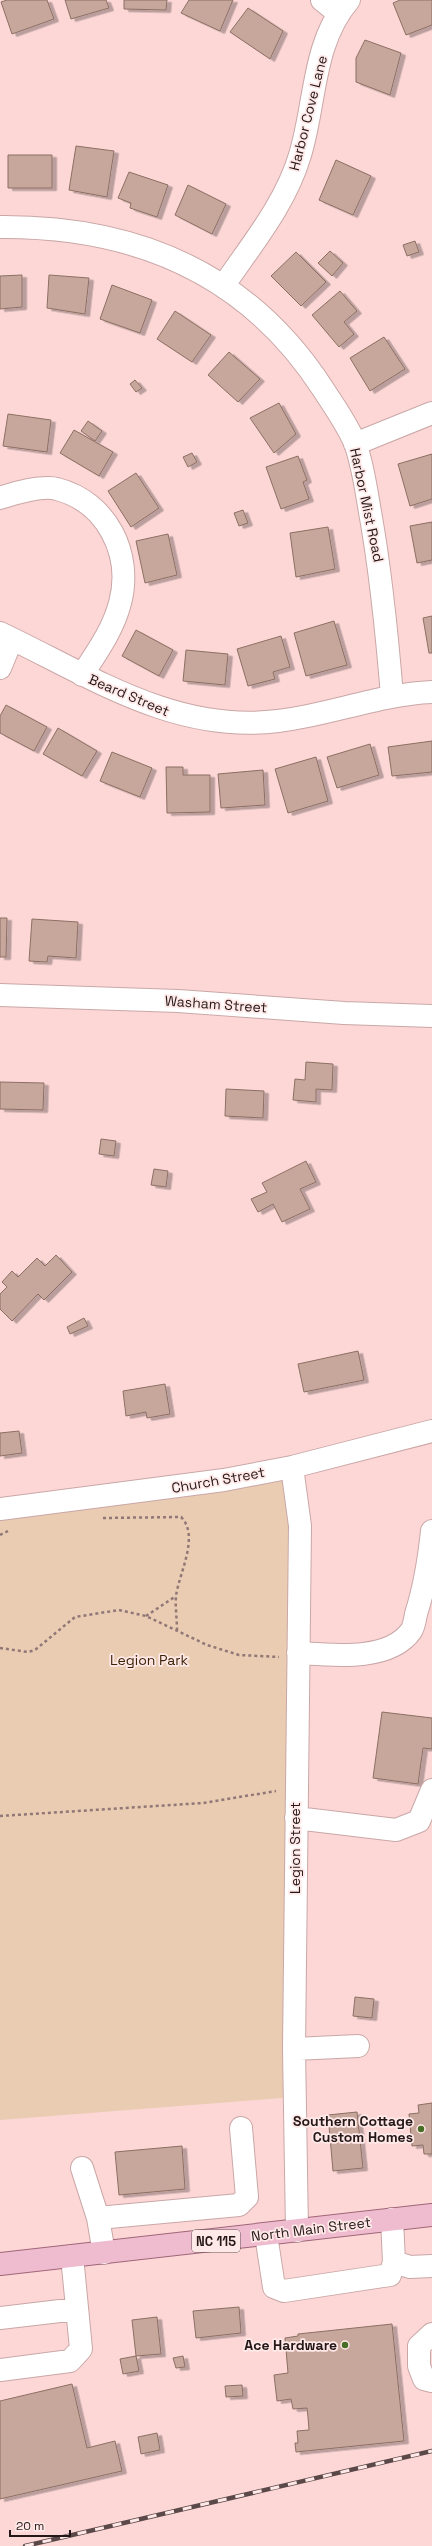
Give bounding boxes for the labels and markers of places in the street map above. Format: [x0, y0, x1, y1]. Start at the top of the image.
place label: Southern Cottage Custom Homes [293, 2112, 413, 2146]
marker: Southern Cottage Custom Homes [416, 2124, 426, 2134]
place label: Ace Hardware [244, 2336, 337, 2354]
marker: Ace Hardware [340, 2340, 350, 2350]

